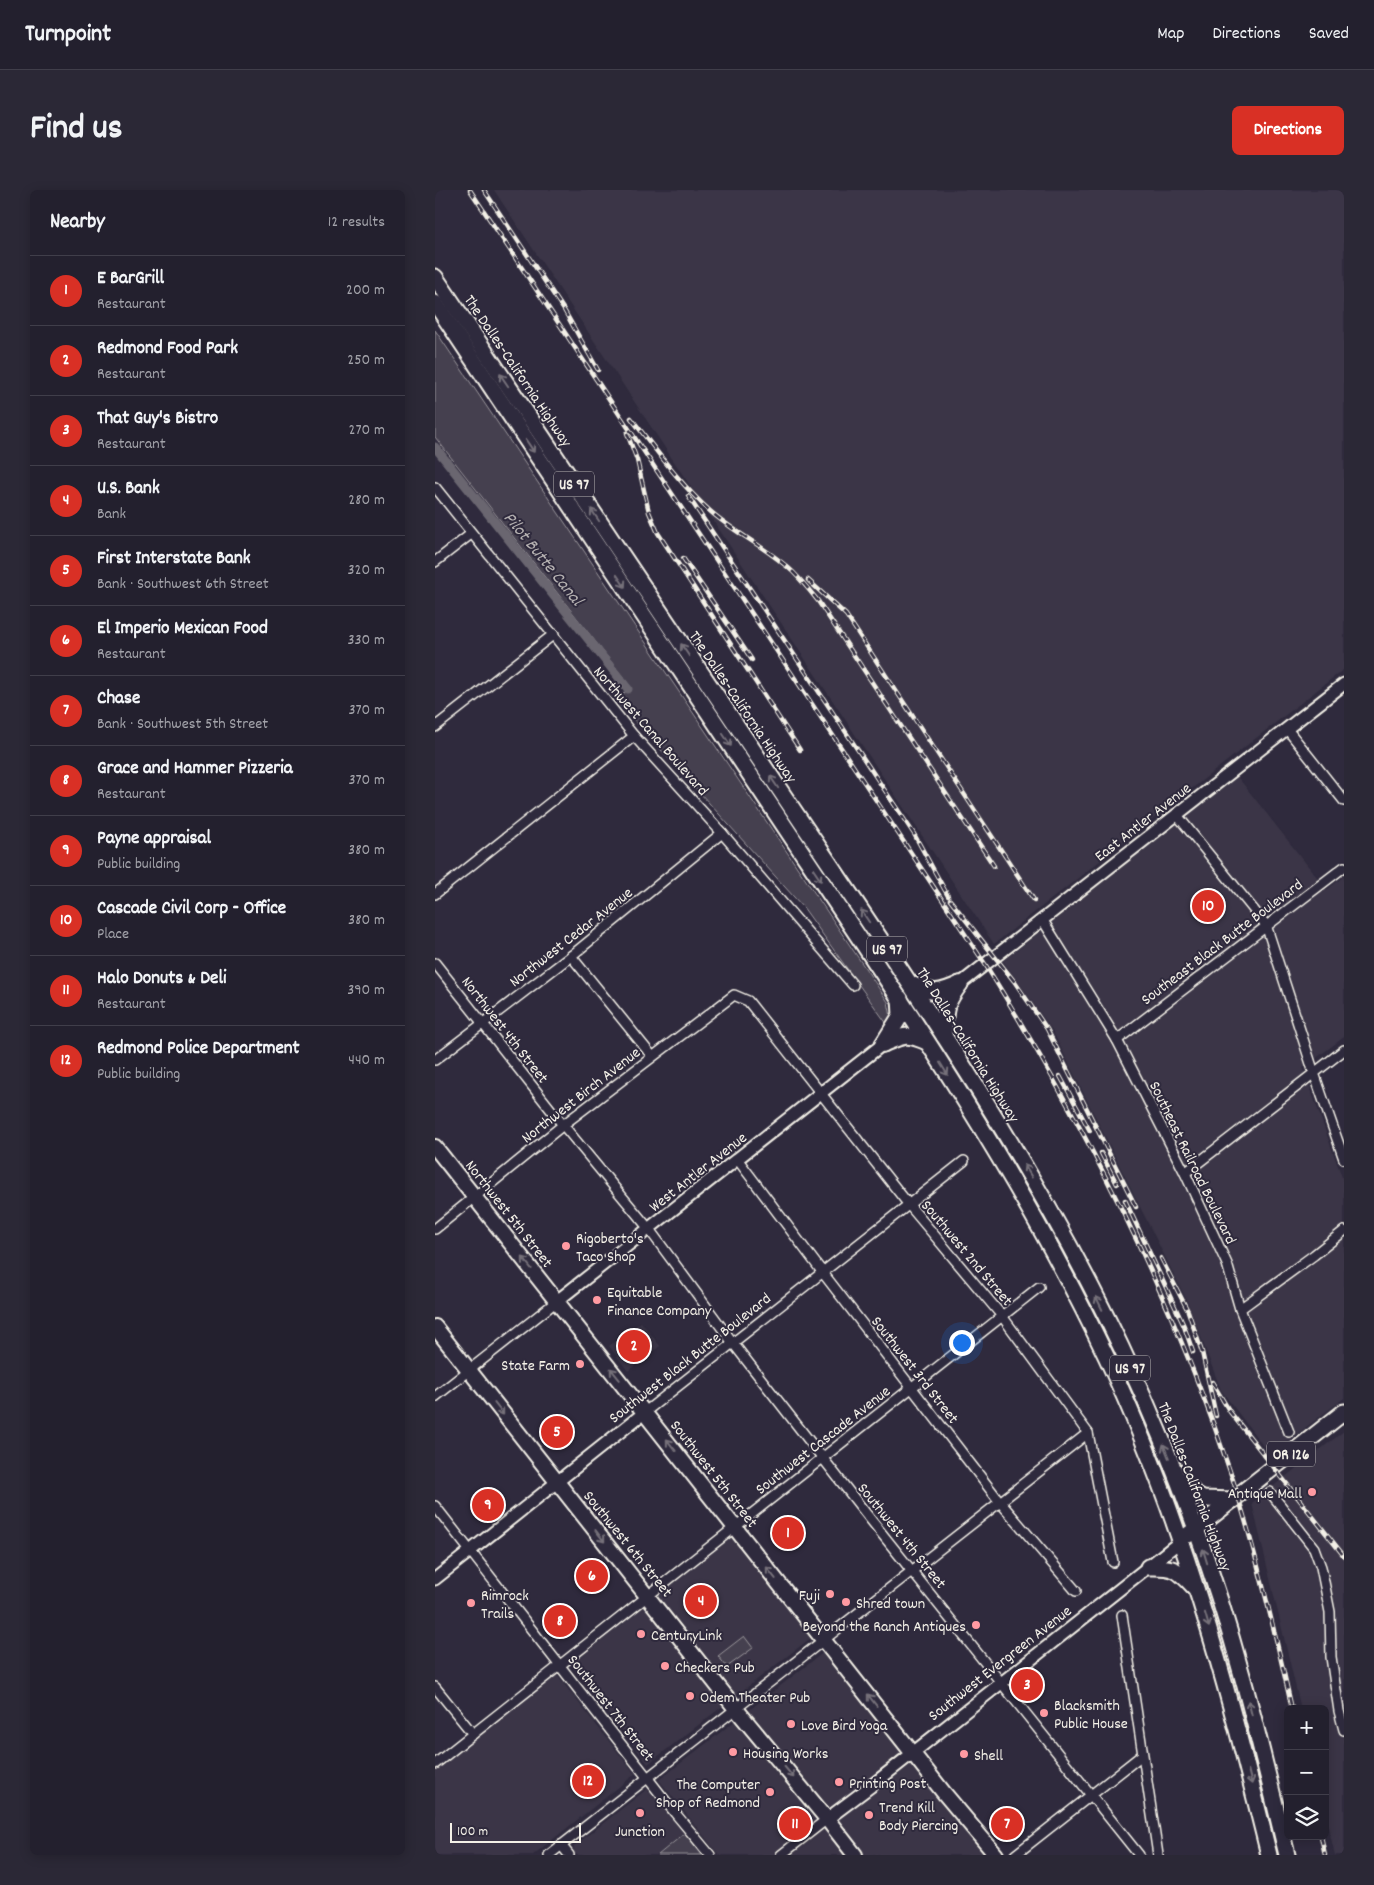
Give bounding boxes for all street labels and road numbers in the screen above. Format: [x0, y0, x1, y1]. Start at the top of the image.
street label: The Dalles-California Highway [457, 291, 577, 453]
road number: US 97 [554, 472, 594, 496]
street label: The Dalles-California Highway [682, 627, 802, 789]
street label: Northwest Canal Boulevard [587, 662, 713, 802]
street label: East Antler Avenue [1090, 778, 1197, 868]
street label: Southeast Black Butte Boulevard [1137, 874, 1308, 1012]
street label: Northwest Cedar Avenue [505, 882, 638, 994]
road number: US 97 [867, 936, 907, 962]
street label: The Dalles-California Highway [910, 963, 1024, 1128]
street label: Northwest 4th Street [455, 972, 553, 1089]
street label: Northwest Birch Avenue [517, 1042, 646, 1150]
street label: Southeast Railroad Boulevard [1142, 1078, 1241, 1249]
street label: West Antler Avenue [645, 1127, 752, 1219]
street label: Northwest 5th Street [459, 1156, 557, 1273]
street label: Southwest 2nd Street [915, 1196, 1018, 1312]
street label: Southwest Black Butte Boulevard [604, 1288, 777, 1430]
street label: Southwest 3rd Street [865, 1312, 963, 1429]
road number: US 97 [1110, 1356, 1150, 1380]
street label: Southwest Cascade Avenue [751, 1381, 896, 1501]
street label: The Dalles-California Highway [1151, 1399, 1237, 1575]
street label: Southwest 5th Street [664, 1416, 763, 1533]
road number: OR 126 [1267, 1442, 1315, 1466]
street label: Southwest 4th Street [851, 1479, 951, 1595]
street label: Southwest 6th Street [580, 1486, 678, 1600]
street label: Southwest Evergreen Avenue [924, 1601, 1077, 1727]
street label: Southwest 7th Street [561, 1650, 659, 1767]

